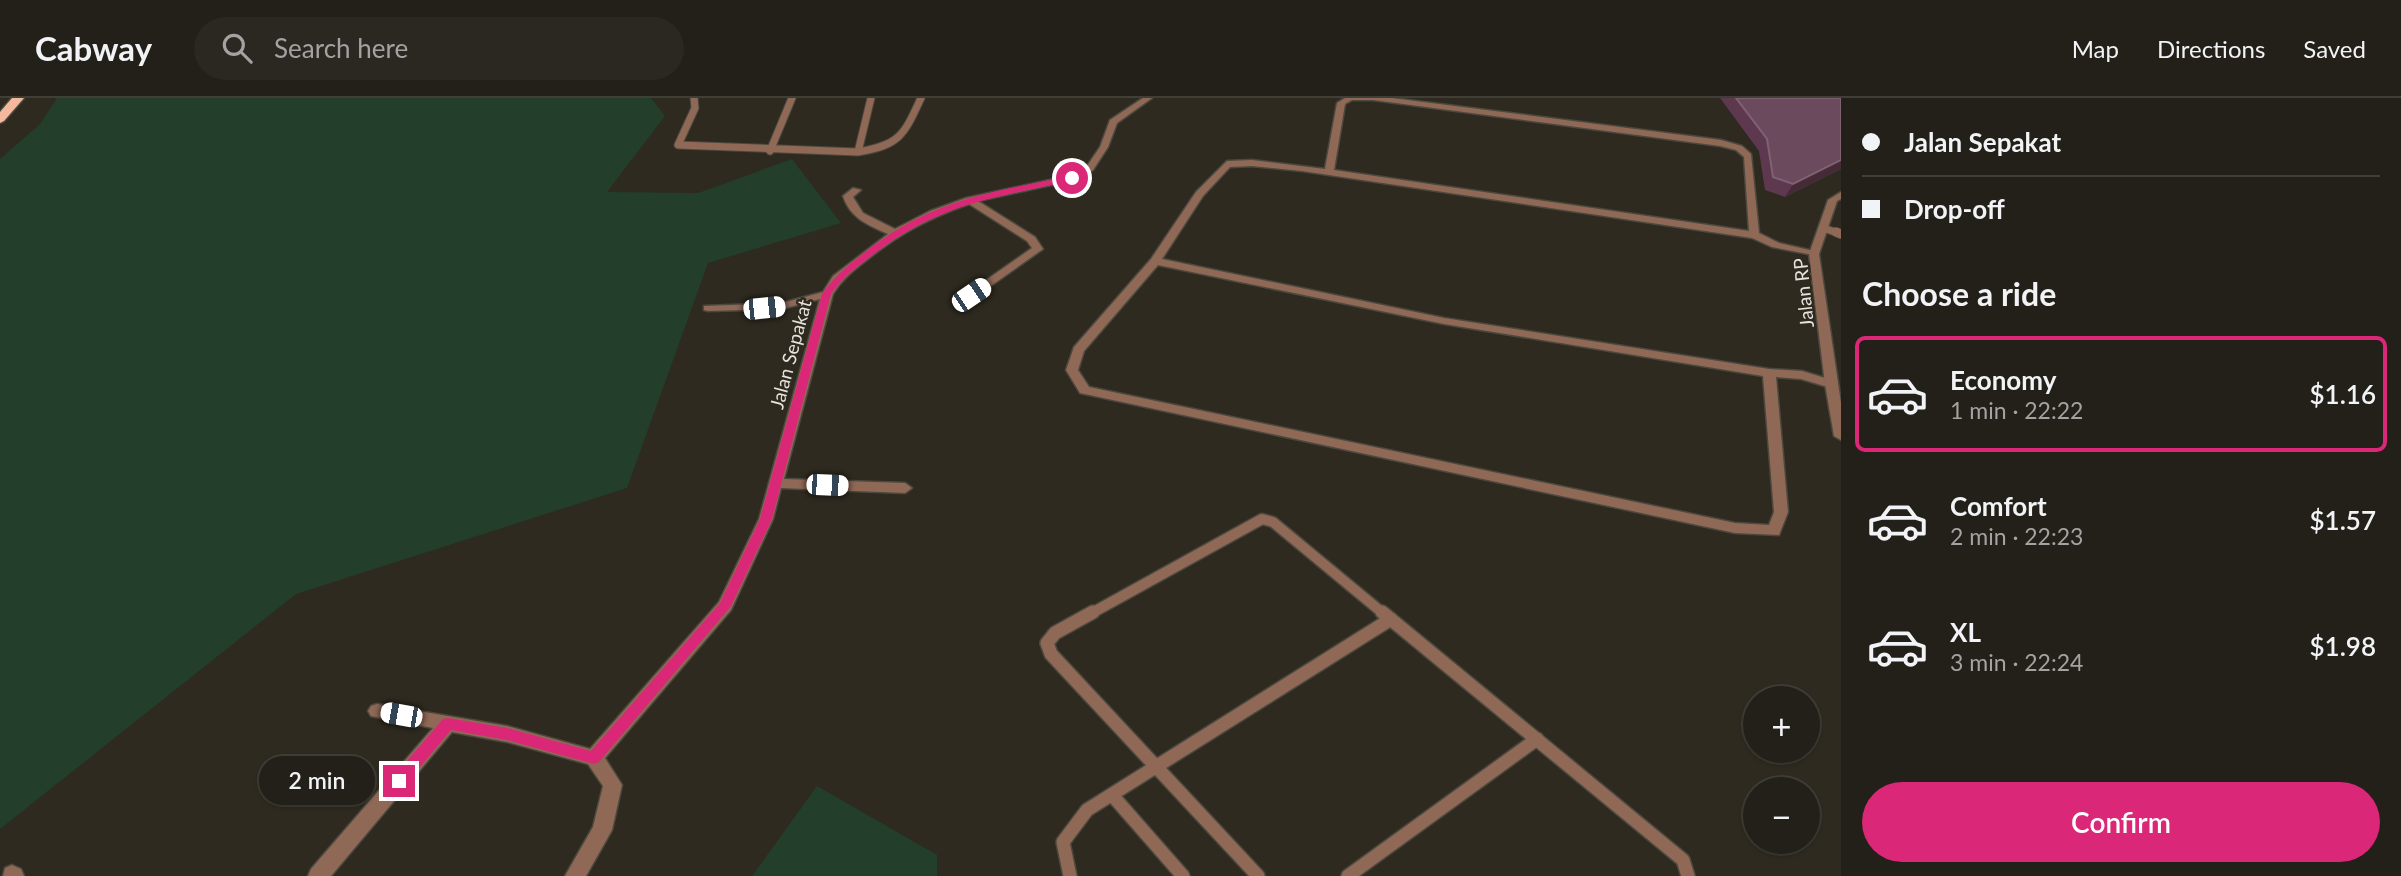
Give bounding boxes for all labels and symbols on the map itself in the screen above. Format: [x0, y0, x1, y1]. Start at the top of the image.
route start [1056, 162, 1088, 194]
street label: Jalan RP [1788, 257, 1818, 329]
car [948, 275, 995, 315]
car [743, 295, 786, 321]
street label: Jalan Sepakat [764, 296, 816, 411]
car [806, 474, 849, 496]
car [379, 701, 424, 729]
callout: 2 min [259, 756, 374, 806]
route end [383, 765, 415, 797]

